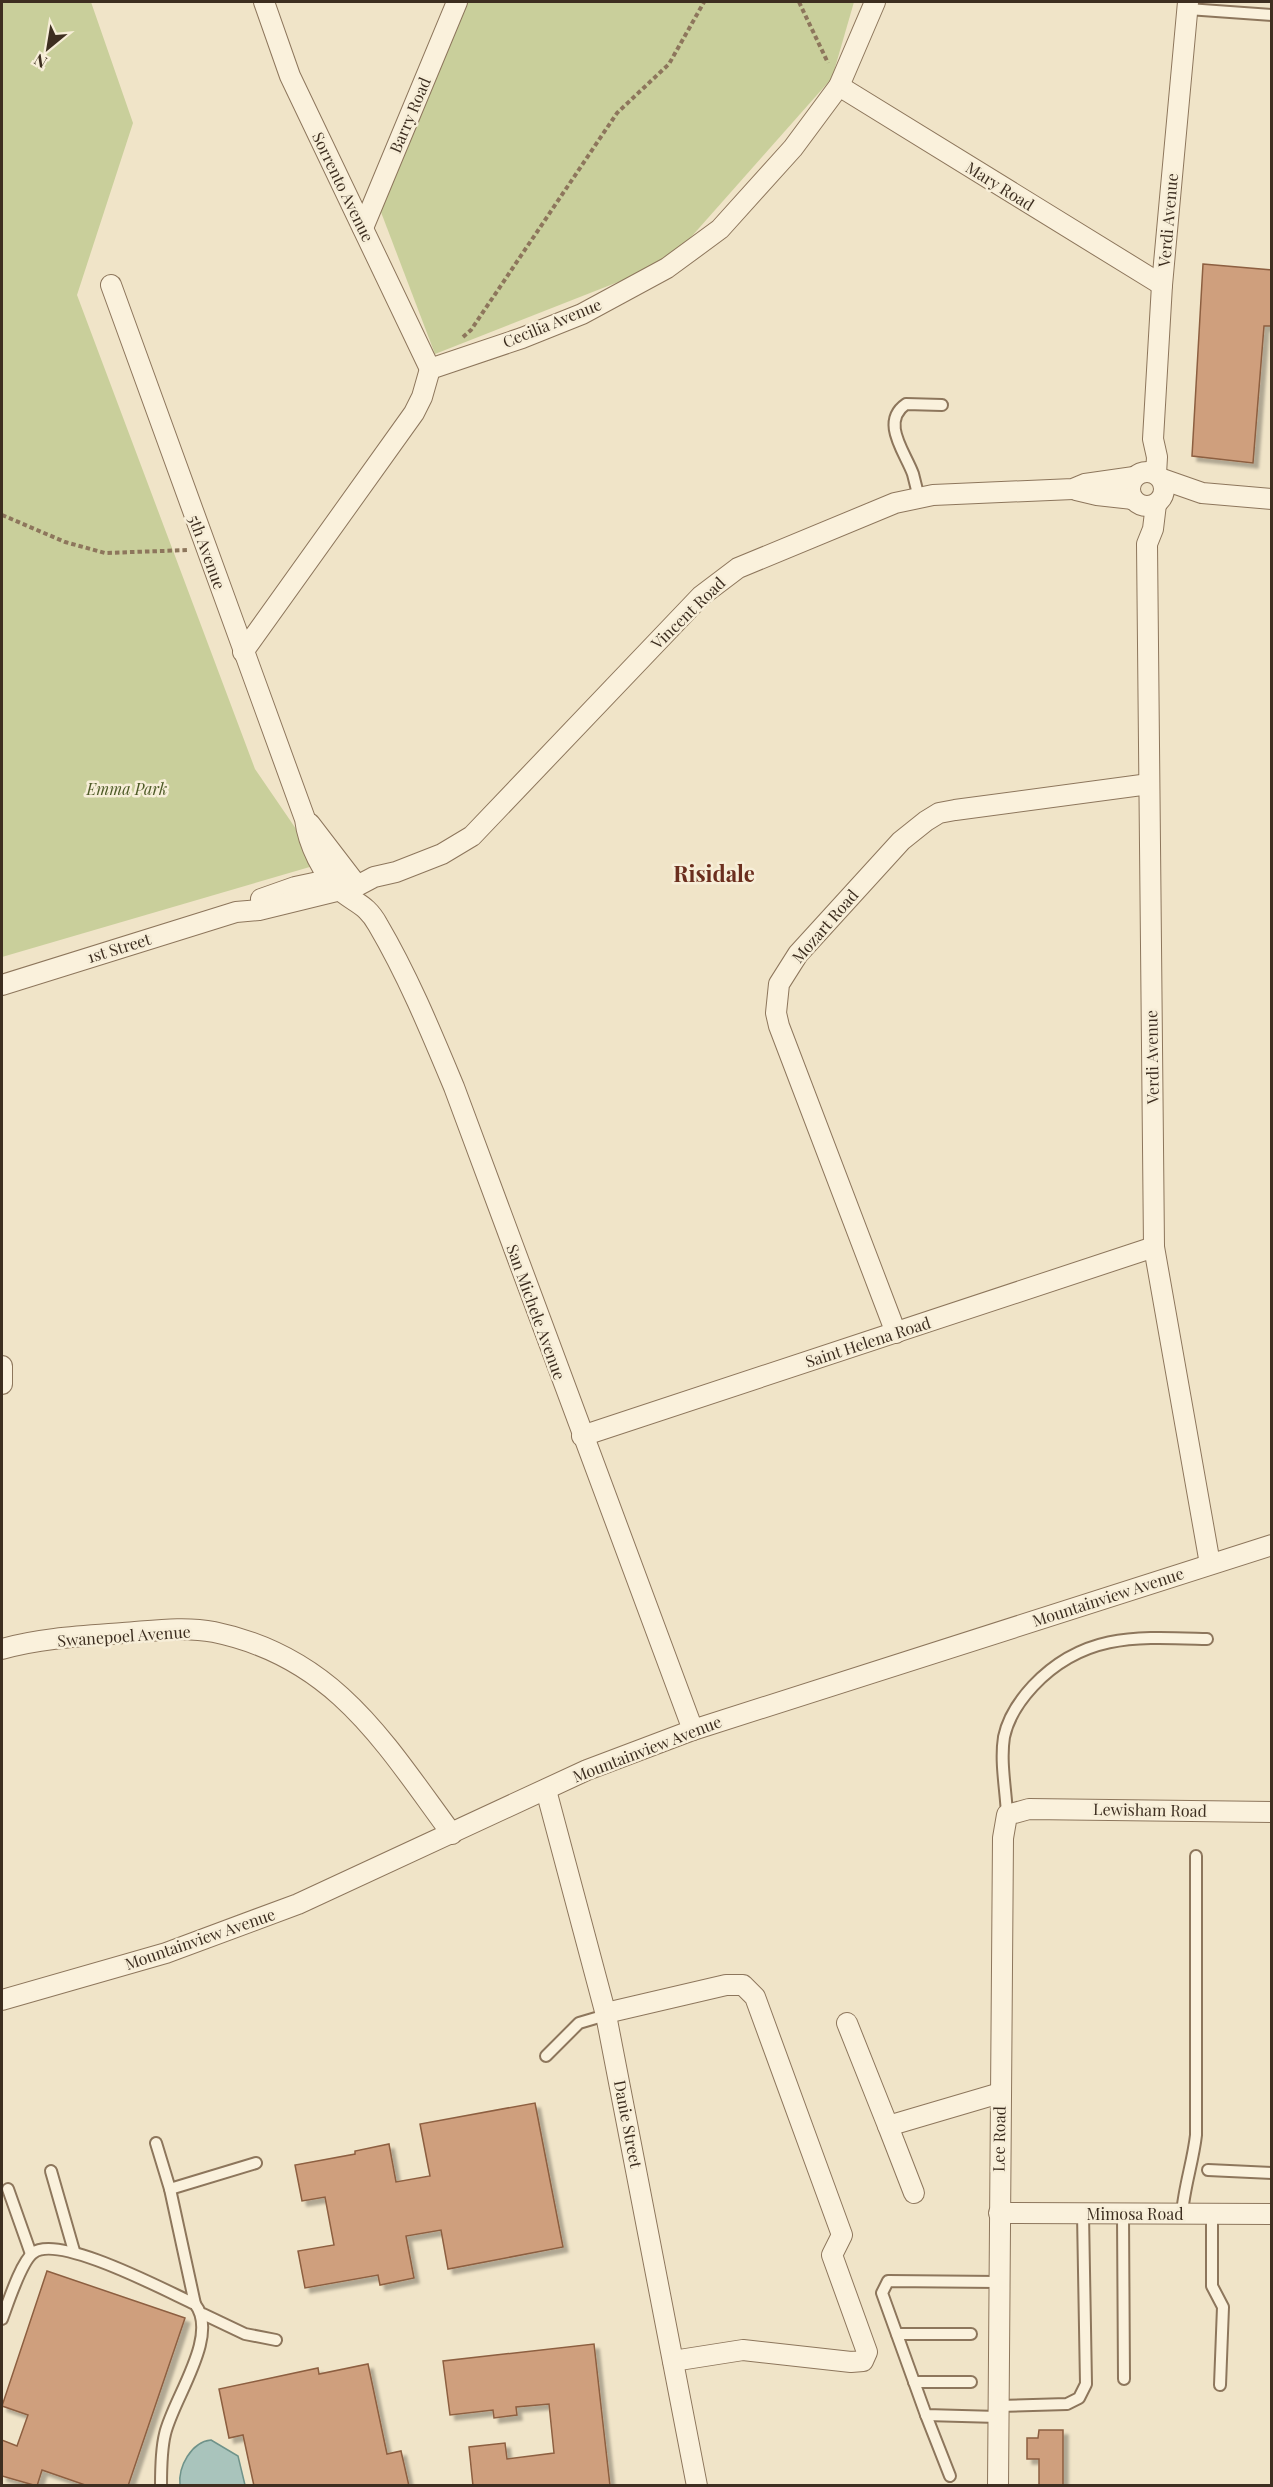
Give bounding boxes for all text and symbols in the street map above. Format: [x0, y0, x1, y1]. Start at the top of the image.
north arrow [18, 18, 78, 78]
text: N [30, 49, 51, 73]
street label: Barry Road [384, 74, 435, 156]
street label: Sorrento Avenue [308, 128, 379, 245]
street label: Mary Road [962, 156, 1038, 215]
street label: Verdi Avenue [1153, 172, 1182, 269]
street label: Cecilia Avenue [499, 293, 604, 352]
street label: 5th Avenue [184, 512, 231, 592]
street label: Vincent Road [645, 572, 729, 654]
park label: Emma Park [86, 778, 167, 799]
district label: Risidale [673, 858, 755, 888]
street label: Mozart Road [787, 884, 862, 967]
street label: 1st Street [85, 928, 154, 967]
street label: Verdi Avenue [1140, 1010, 1163, 1105]
street label: San Michele Avenue [502, 1241, 571, 1383]
street label: Saint Helena Road [803, 1311, 933, 1372]
street label: Mountainview Avenue [1030, 1562, 1186, 1631]
street label: Swanepoel Avenue [57, 1620, 191, 1651]
street label: Mountainview Avenue [569, 1710, 724, 1787]
street label: Lewisham Road [1093, 1798, 1207, 1821]
street label: Mountainview Avenue [122, 1903, 278, 1974]
street label: Danie Street [610, 2078, 647, 2170]
street label: Lee Road [987, 2106, 1010, 2172]
street label: Mimosa Road [1087, 2203, 1183, 2224]

